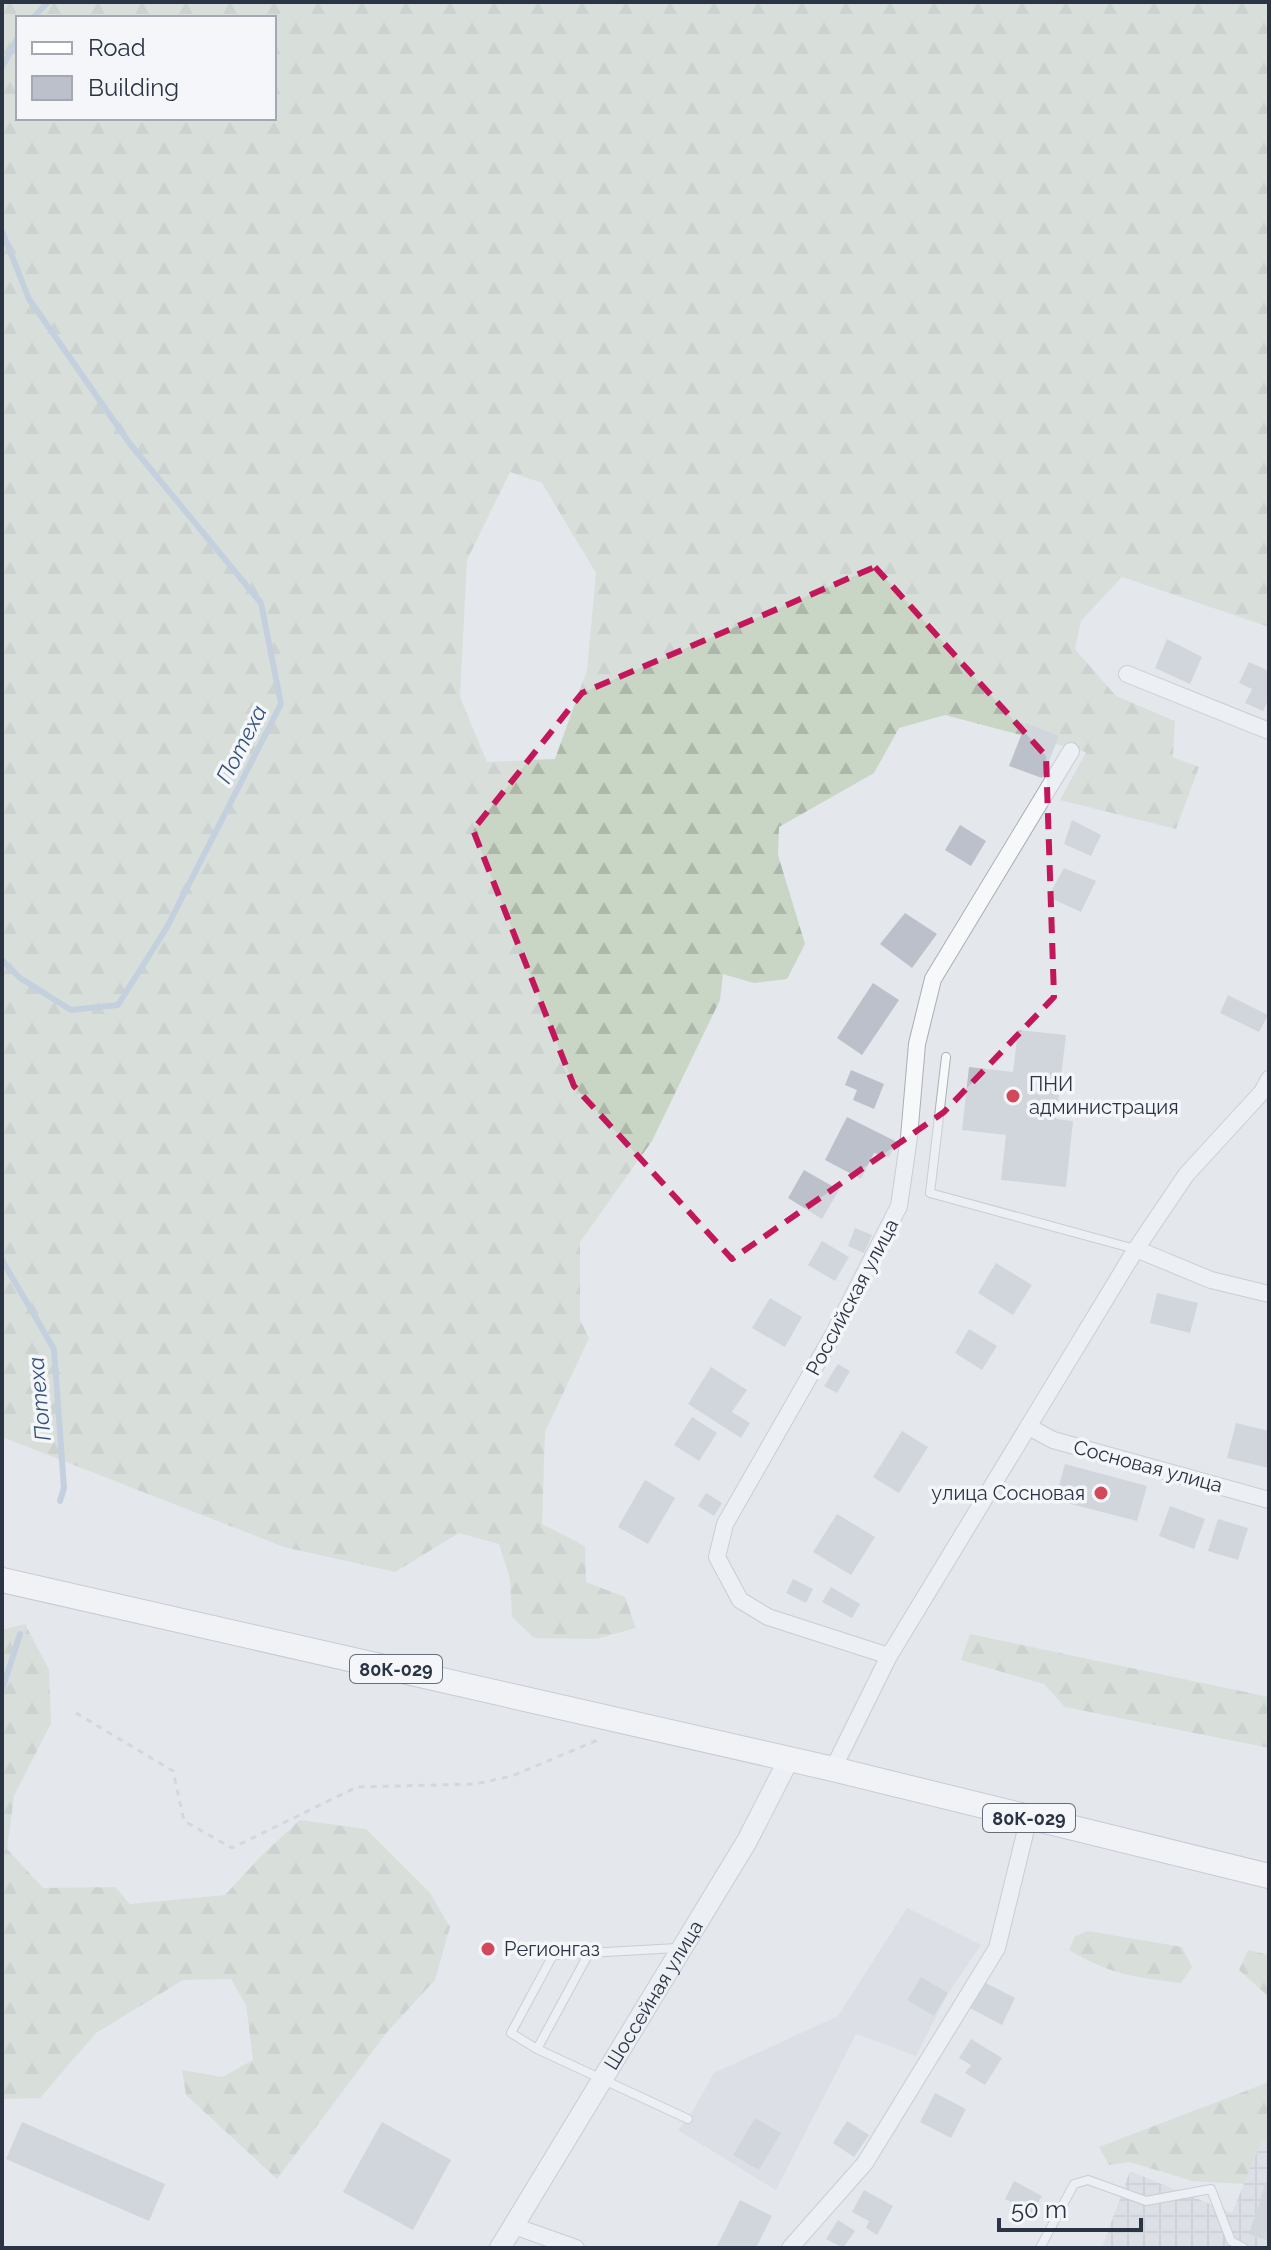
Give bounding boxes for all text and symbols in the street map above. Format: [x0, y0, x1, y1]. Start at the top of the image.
legend [16, 16, 276, 120]
text: Road [88, 33, 146, 62]
text: Building [88, 73, 179, 102]
water label: Потеха [210, 701, 272, 787]
place label: ПНИ администрация [1029, 1072, 1179, 1119]
marker: ПНИ администрация [1004, 1087, 1022, 1105]
street label: Российская улица [801, 1215, 903, 1379]
water label: Потеха [22, 1356, 56, 1442]
street label: Сосновая улица [1071, 1435, 1225, 1497]
place label: улица Сосновая [931, 1481, 1085, 1505]
marker: улица Сосновая [1092, 1484, 1110, 1502]
road number: 80К-029 [350, 1655, 442, 1683]
road number: 80К-029 [983, 1804, 1075, 1832]
street label: Шоссейная улица [599, 1916, 708, 2074]
place label: Регионгаз [504, 1937, 600, 1961]
marker: Регионгаз [479, 1940, 497, 1958]
scale bar [999, 2182, 1141, 2232]
text: 50 m [1011, 2195, 1067, 2224]

